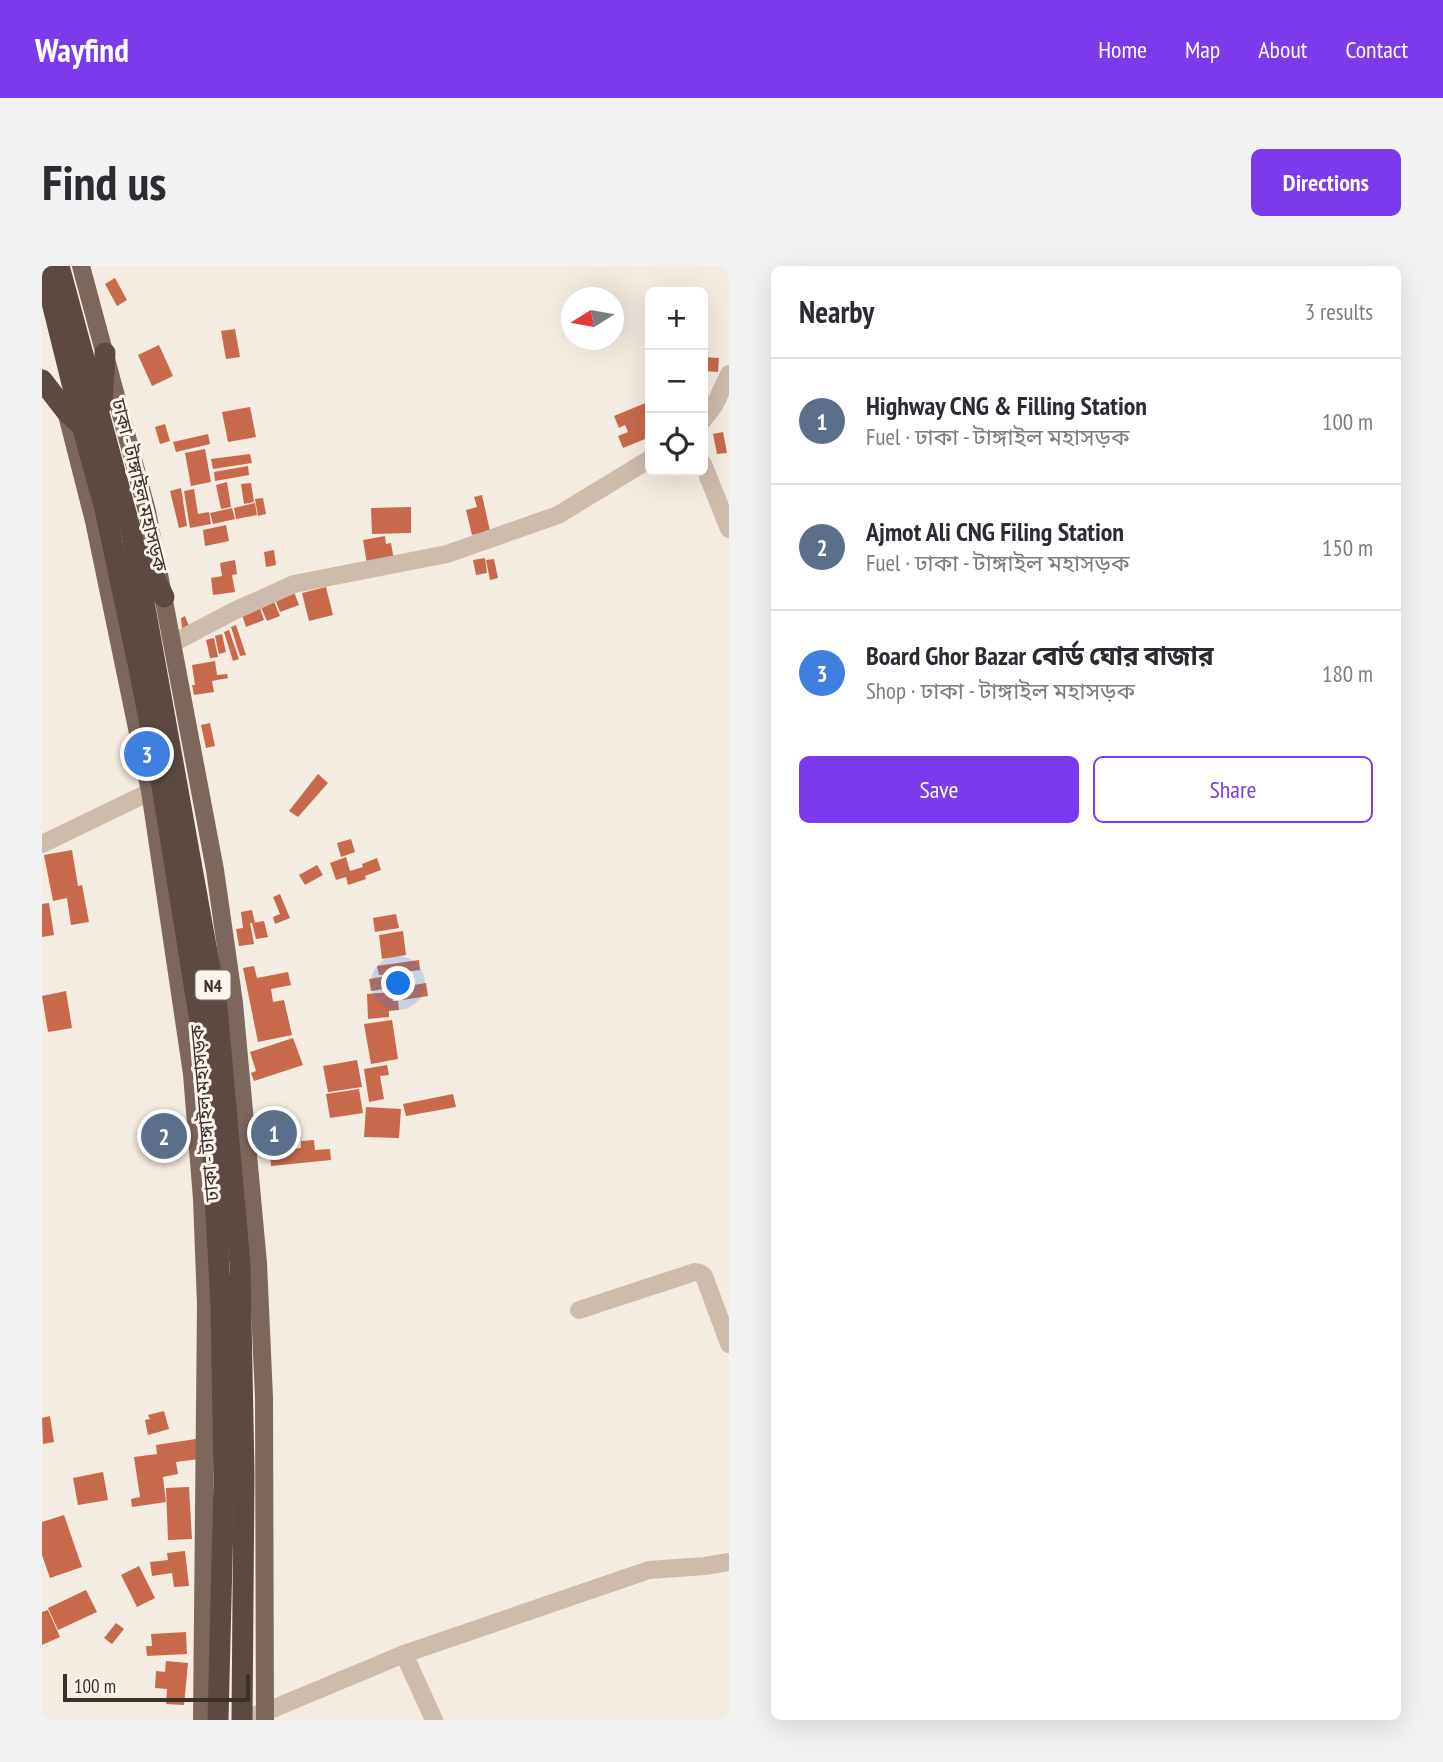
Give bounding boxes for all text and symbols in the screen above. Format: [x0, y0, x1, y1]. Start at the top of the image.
text: Wayfind [35, 28, 129, 71]
text: Home [1098, 34, 1147, 65]
text: Map [1185, 34, 1220, 65]
text: About [1258, 34, 1307, 65]
text: Contact [1345, 34, 1408, 65]
button: Directions [1251, 149, 1401, 216]
text: Find us [42, 150, 166, 214]
north arrow [561, 287, 624, 350]
map controls [645, 287, 708, 476]
button: + [645, 287, 708, 350]
text: Nearby [799, 292, 874, 331]
text: 3 results [1305, 297, 1373, 326]
button: − [645, 350, 708, 413]
text: Highway CNG & Filling Station [866, 389, 1147, 422]
street label: ঢাকা - টাঙ্গাইল মহাসড়ক [107, 395, 173, 574]
text: 1 [817, 407, 828, 436]
text: 100 m [1322, 407, 1373, 436]
button: locate [645, 413, 708, 476]
text: Fuel · ঢাকা - টাঙ্গাইল মহাসড়ক [866, 422, 1129, 451]
text: Ajmot Ali CNG Filing Station [866, 515, 1124, 548]
text: 2 [817, 533, 828, 562]
text: 150 m [1322, 533, 1373, 562]
text: Fuel · ঢাকা - টাঙ্গাইল মহাসড়ক [866, 548, 1129, 577]
text: Board Ghor Bazar বোর্ড ঘোর বাজার [866, 639, 1214, 672]
text: 3 [817, 659, 828, 688]
text: 180 m [1322, 659, 1373, 688]
text: Shop · ঢাকা - টাঙ্গাইল মহাসড়ক [866, 676, 1135, 705]
pin: 3 [124, 728, 170, 780]
button: Save [799, 756, 1079, 823]
button: Share [1093, 756, 1373, 823]
your location [381, 966, 415, 1000]
road number: N4 [196, 970, 230, 1000]
street label: ঢাকা - টাঙ্গাইল মহাসড়ক [184, 1023, 224, 1203]
pin: 1 [251, 1107, 297, 1159]
pin: 2 [141, 1110, 187, 1162]
scale bar [63, 1671, 250, 1703]
text: 100 m [74, 1674, 116, 1698]

